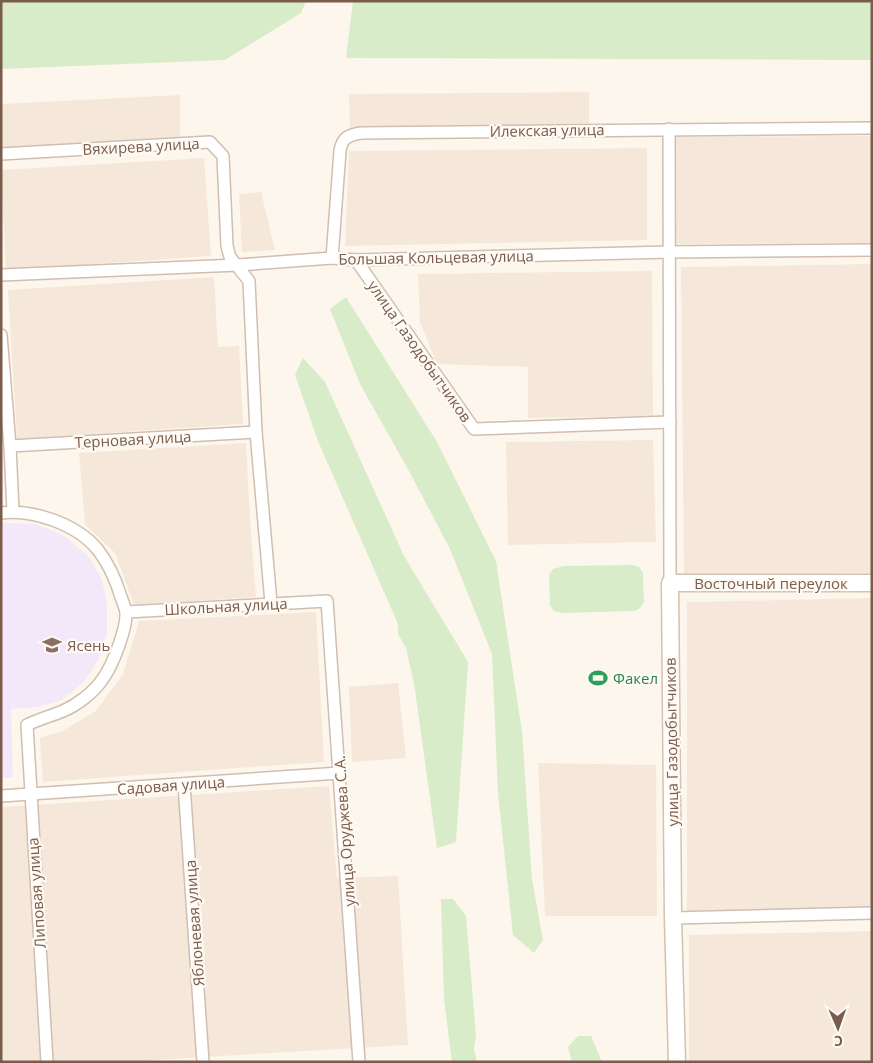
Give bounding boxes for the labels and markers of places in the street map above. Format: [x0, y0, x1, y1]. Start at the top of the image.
school or university icon: Ясень [41, 634, 63, 656]
place label: Ясень [67, 635, 111, 655]
sports icon: Факел [587, 667, 609, 689]
place label: Факел [613, 668, 658, 688]

